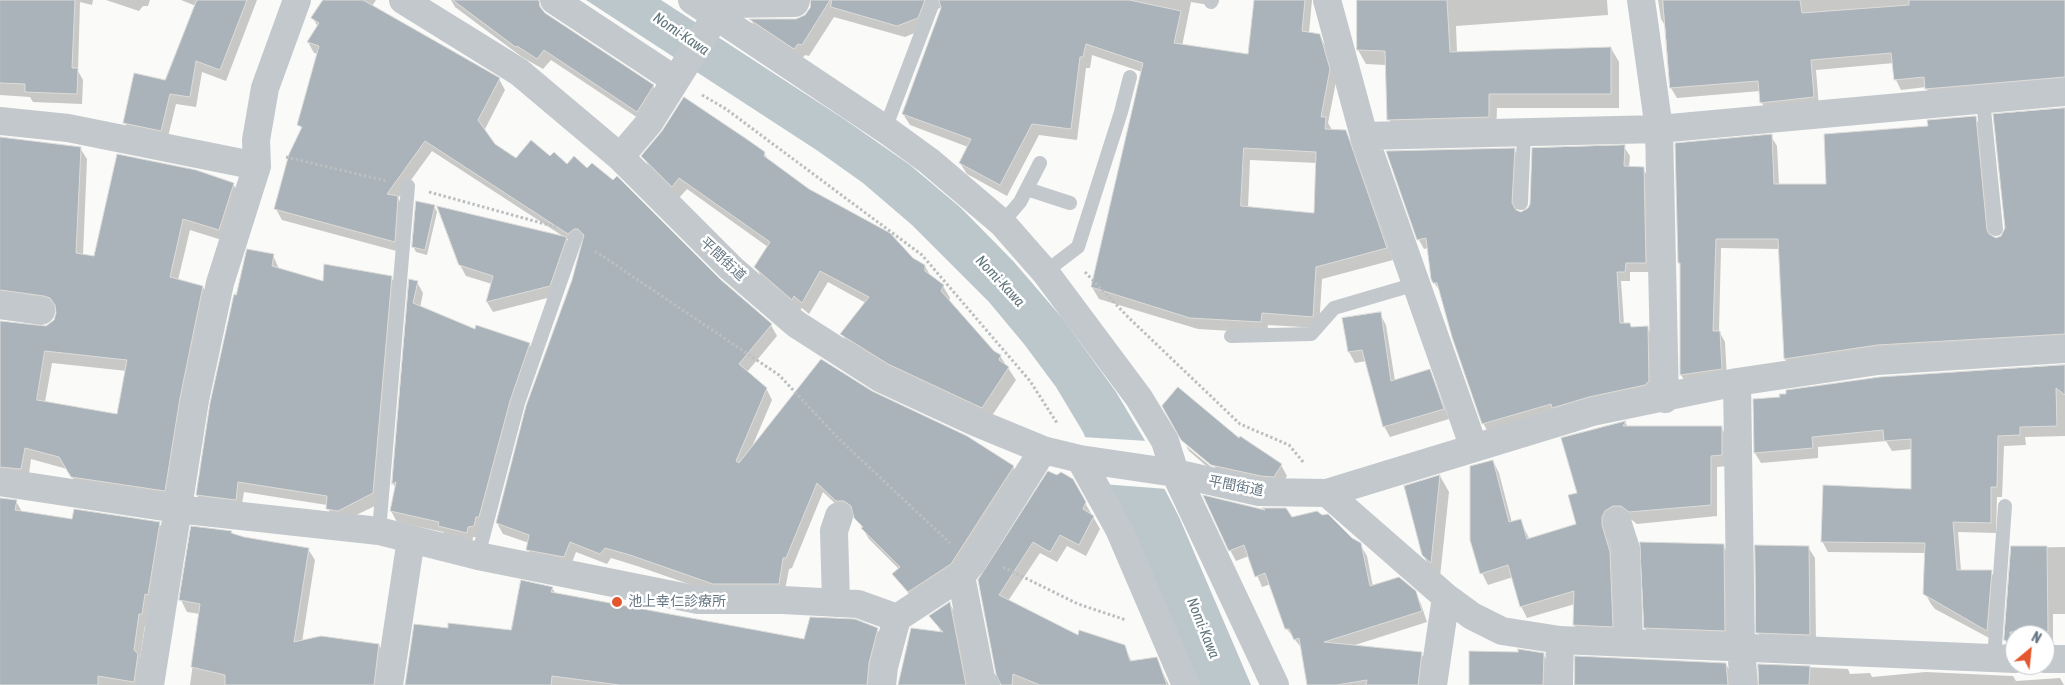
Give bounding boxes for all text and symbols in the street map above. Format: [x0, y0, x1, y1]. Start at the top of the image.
water label: Nomi-Kawa [650, 9, 712, 59]
street label: 平間街道 [697, 234, 749, 284]
water label: Nomi-Kawa [972, 252, 1028, 310]
street label: 平間街道 [1207, 472, 1265, 500]
place label: 池上幸仁診療所 [628, 594, 726, 610]
marker: 池上幸仁診療所 [610, 595, 624, 609]
water label: Nomi-Kawa [1183, 595, 1223, 661]
north arrow [2005, 625, 2055, 675]
text: N [2029, 629, 2044, 647]

